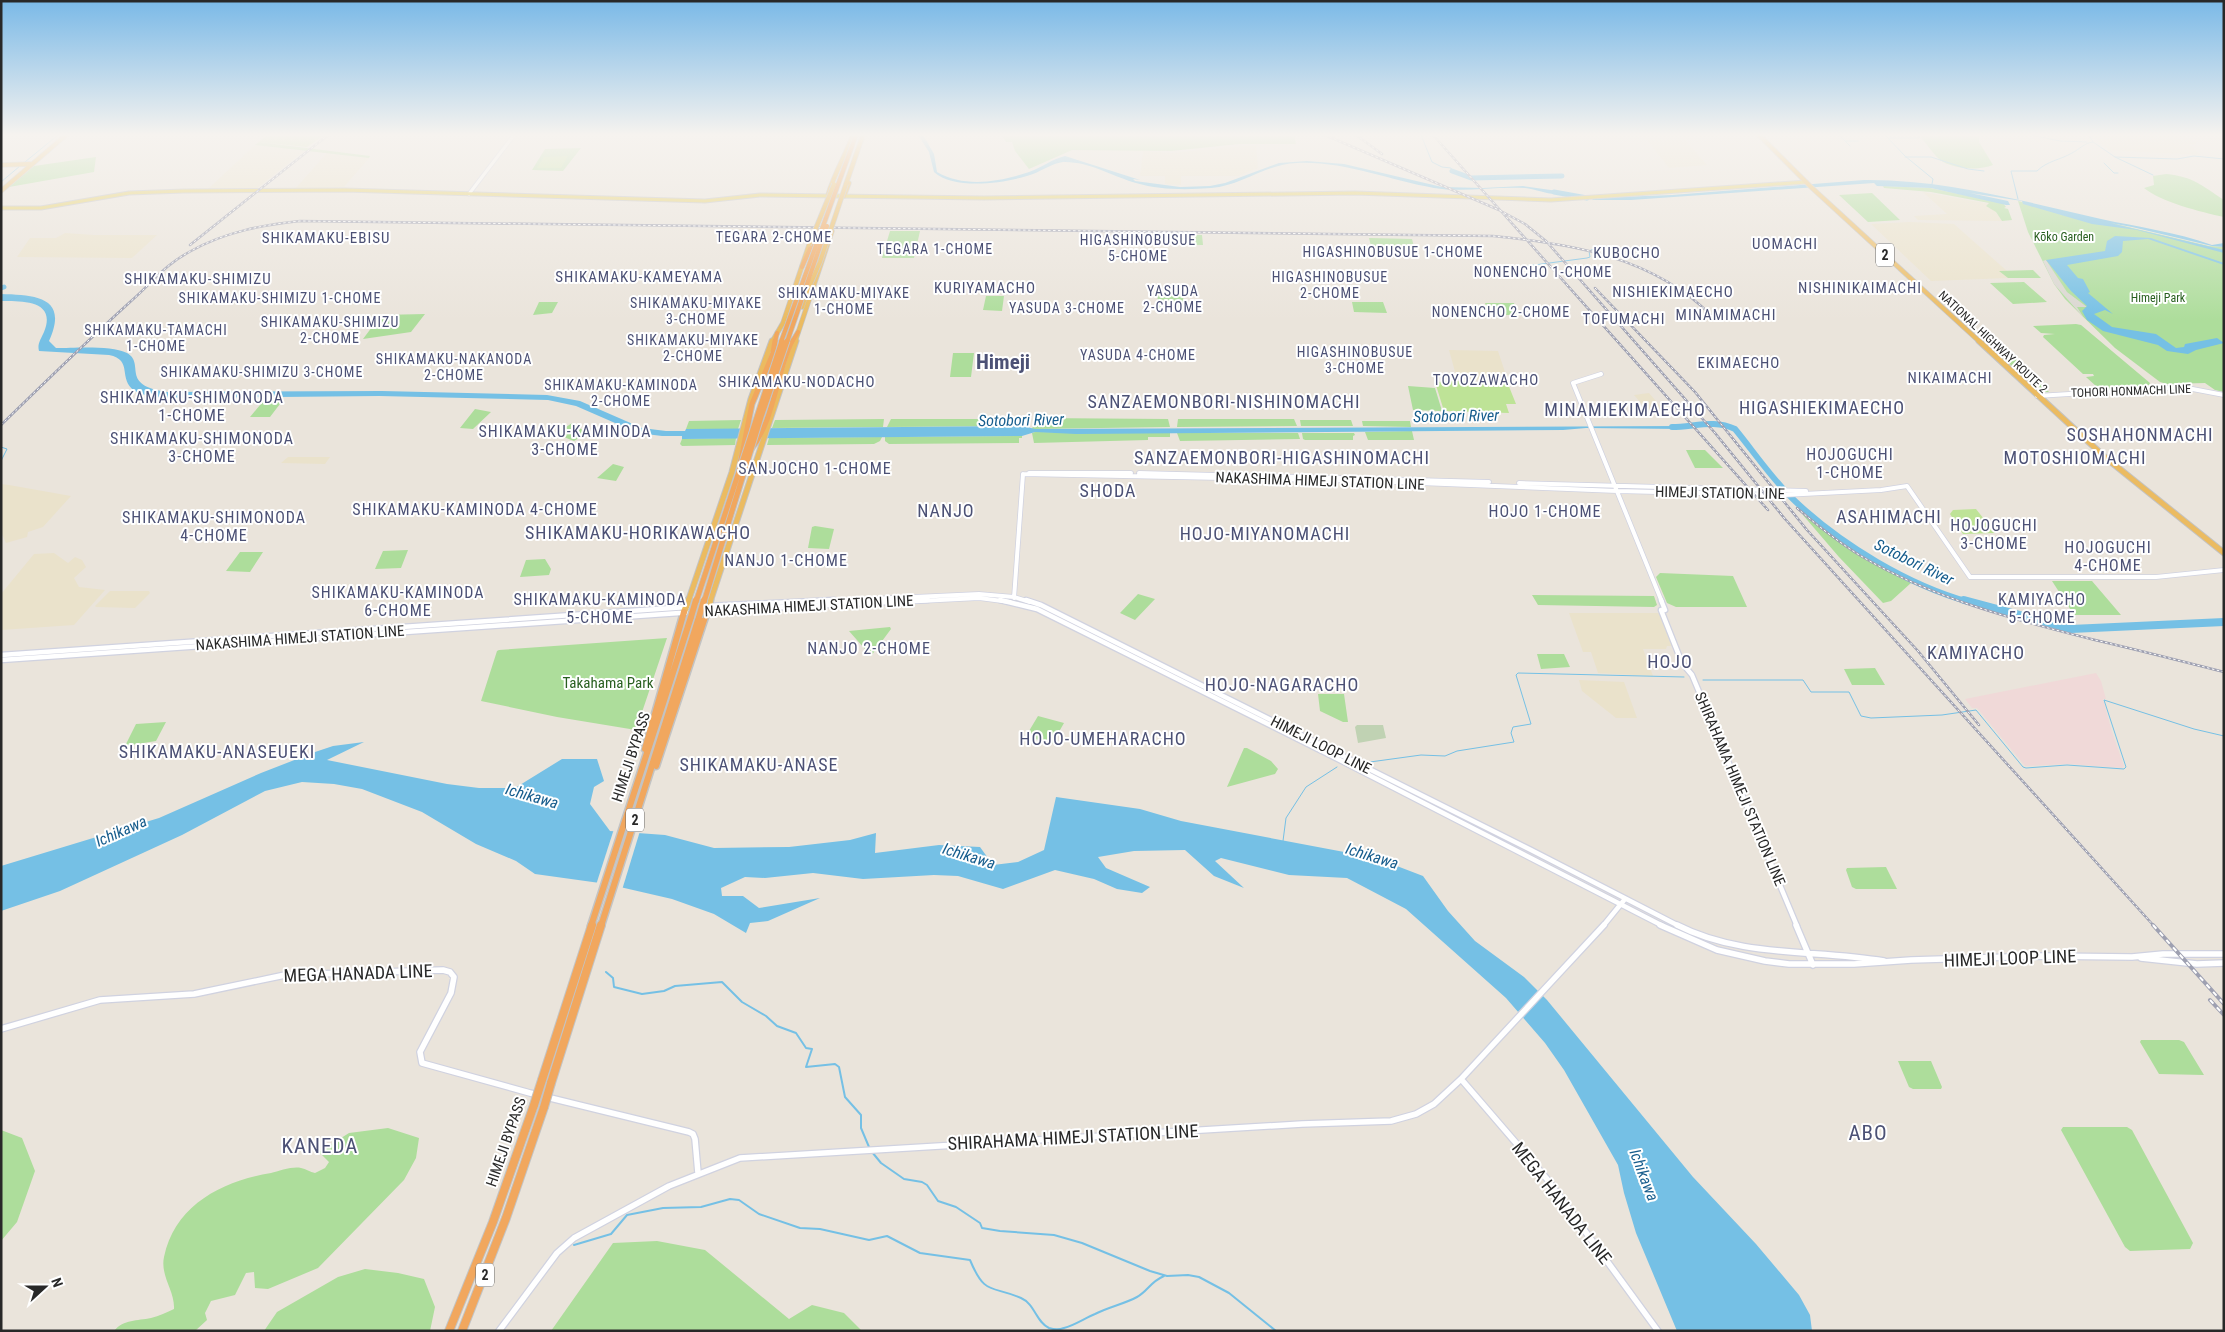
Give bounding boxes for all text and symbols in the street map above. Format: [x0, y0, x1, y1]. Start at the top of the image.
district label: SHIKAMAKU-EBISU [262, 229, 390, 247]
district label: TEGARA 2-CHOME [716, 229, 832, 245]
park label: Kōko Garden [2034, 230, 2094, 244]
district label: HIGASHINOBUSUE 5-CHOME [1080, 232, 1196, 264]
district label: UOMACHI [1752, 235, 1818, 253]
district label: TEGARA 1-CHOME [877, 241, 993, 257]
district label: HIGASHINOBUSUE 1-CHOME [1303, 244, 1483, 260]
district label: KUBOCHO [1593, 244, 1661, 262]
road number: 2 [1876, 244, 1894, 266]
district label: NONENCHO 1-CHOME [1474, 264, 1612, 280]
district label: SHIKAMAKU-KAMEYAMA [555, 268, 723, 286]
district label: HIGASHINOBUSUE 2-CHOME [1272, 269, 1388, 301]
district label: SHIKAMAKU-SHIMIZU [124, 270, 272, 288]
district label: KURIYAMACHO [934, 279, 1036, 297]
district label: NISHINIKAIMACHI [1798, 279, 1922, 297]
district label: YASUDA 2-CHOME [1143, 283, 1203, 315]
district label: NISHIEKIMAECHO [1612, 283, 1734, 301]
district label: SHIKAMAKU-MIYAKE 1-CHOME [778, 285, 910, 317]
street label: NATIONAL HIGHWAY ROUTE 2 [1936, 288, 2050, 396]
district label: SHIKAMAKU-SHIMIZU 1-CHOME [179, 290, 381, 306]
park label: Himeji Park [2131, 291, 2186, 305]
district label: SHIKAMAKU-MIYAKE 3-CHOME [630, 295, 762, 327]
district label: YASUDA 3-CHOME [1009, 300, 1125, 316]
district label: NONENCHO 2-CHOME [1432, 304, 1570, 320]
district label: MINAMIMACHI [1676, 306, 1776, 324]
district label: TOFUMACHI [1583, 310, 1665, 328]
district label: SHIKAMAKU-SHIMIZU 2-CHOME [261, 314, 399, 346]
district label: SHIKAMAKU-TAMACHI 1-CHOME [84, 322, 228, 354]
district label: SHIKAMAKU-MIYAKE 2-CHOME [627, 332, 759, 364]
district label: HIGASHINOBUSUE 3-CHOME [1297, 344, 1413, 376]
district label: YASUDA 4-CHOME [1080, 347, 1196, 363]
district label: Himeji [976, 350, 1030, 374]
district label: SHIKAMAKU-NAKANODA 2-CHOME [376, 351, 532, 383]
district label: EKIMAECHO [1698, 354, 1780, 372]
district label: SHIKAMAKU-SHIMIZU 3-CHOME [161, 364, 363, 380]
district label: NIKAIMACHI [1907, 369, 1993, 387]
district label: TOYOZAWACHO [1433, 371, 1539, 389]
district label: SHIKAMAKU-NODACHO [718, 373, 876, 391]
district label: SHIKAMAKU-KAMINODA 2-CHOME [544, 377, 698, 409]
street label: TOHORI HONMACHI LINE [2071, 382, 2191, 400]
district label: SHIKAMAKU-SHIMONODA 1-CHOME [100, 388, 284, 425]
district label: SANZAEMONBORI-NISHINOMACHI [1088, 391, 1360, 412]
district label: HIGASHIEKIMAECHO [1739, 397, 1905, 418]
district label: MINAMIEKIMAECHO [1544, 399, 1706, 420]
water label: Sotobori River [1413, 406, 1500, 426]
water label: Sotobori River [978, 410, 1065, 430]
district label: SHIKAMAKU-KAMINODA 3-CHOME [478, 422, 652, 459]
district label: SOSHAHONMACHI [2066, 424, 2214, 445]
district label: SHIKAMAKU-SHIMONODA 3-CHOME [110, 429, 294, 466]
district label: HOJOGUCHI 1-CHOME [1806, 445, 1894, 482]
district label: SANZAEMONBORI-HIGASHINOMACHI [1134, 447, 1430, 468]
district label: MOTOSHIOMACHI [2004, 447, 2146, 468]
district label: SANJOCHO 1-CHOME [738, 459, 892, 478]
street label: NAKASHIMA HIMEJI STATION LINE [1215, 468, 1425, 494]
district label: SHODA [1080, 480, 1136, 501]
street label: HIMEJI STATION LINE [1655, 483, 1785, 503]
district label: SHIKAMAKU-KAMINODA 4-CHOME [352, 500, 598, 519]
district label: NANJO [917, 500, 975, 521]
district label: HOJO 1-CHOME [1488, 502, 1602, 521]
district label: ASAHIMACHI [1836, 506, 1942, 527]
district label: SHIKAMAKU-SHIMONODA 4-CHOME [122, 508, 306, 545]
district label: HOJOGUCHI 3-CHOME [1950, 516, 2038, 553]
district label: SHIKAMAKU-HORIKAWACHO [525, 522, 751, 543]
district label: HOJO-MIYANOMACHI [1180, 523, 1350, 544]
water label: Sotobori River [1871, 535, 1958, 590]
district label: HOJOGUCHI 4-CHOME [2064, 538, 2152, 575]
district label: NANJO 1-CHOME [724, 551, 848, 570]
district label: SHIKAMAKU-KAMINODA 6-CHOME [311, 583, 485, 620]
district label: SHIKAMAKU-KAMINODA 5-CHOME [513, 590, 687, 627]
district label: KAMIYACHO 5-CHOME [1998, 590, 2086, 627]
street label: NAKASHIMA HIMEJI STATION LINE [704, 592, 914, 620]
street label: NAKASHIMA HIMEJI STATION LINE [195, 622, 405, 654]
district label: NANJO 2-CHOME [807, 639, 931, 658]
district label: KAMIYACHO [1927, 642, 2025, 663]
district label: HOJO [1647, 651, 1693, 672]
park label: Takahama Park [562, 674, 654, 692]
district label: HOJO-NAGARACHO [1205, 674, 1359, 695]
street label: SHIRAHAMA HIMEJI STATION LINE [1691, 689, 1789, 889]
street label: HIMEJI BYPASS [608, 710, 654, 804]
street label: HIMEJI LOOP LINE [1268, 712, 1374, 778]
district label: HOJO-UMEHARACHO [1019, 728, 1187, 749]
district label: SHIKAMAKU-ANASEUEKI [119, 741, 315, 762]
district label: SHIKAMAKU-ANASE [679, 754, 839, 775]
water label: Ichikawa [503, 779, 561, 813]
road number: 2 [626, 808, 644, 832]
water label: Ichikawa [92, 811, 150, 851]
water label: Ichikawa [940, 839, 998, 873]
water label: Ichikawa [1343, 839, 1401, 873]
street label: HIMEJI LOOP LINE [1943, 945, 2077, 971]
street label: MEGA HANADA LINE [283, 960, 433, 986]
street label: HIMEJI BYPASS [482, 1095, 530, 1189]
street label: SHIRAHAMA HIMEJI STATION LINE [947, 1120, 1199, 1154]
district label: ABO [1848, 1121, 1888, 1145]
district label: KANEDA [282, 1134, 358, 1158]
street label: MEGA HANADA LINE [1508, 1138, 1616, 1268]
water label: Ichikawa [1625, 1146, 1663, 1204]
north arrow [20, 1262, 70, 1312]
road number: 2 [476, 1264, 494, 1286]
text: N [48, 1275, 66, 1289]

